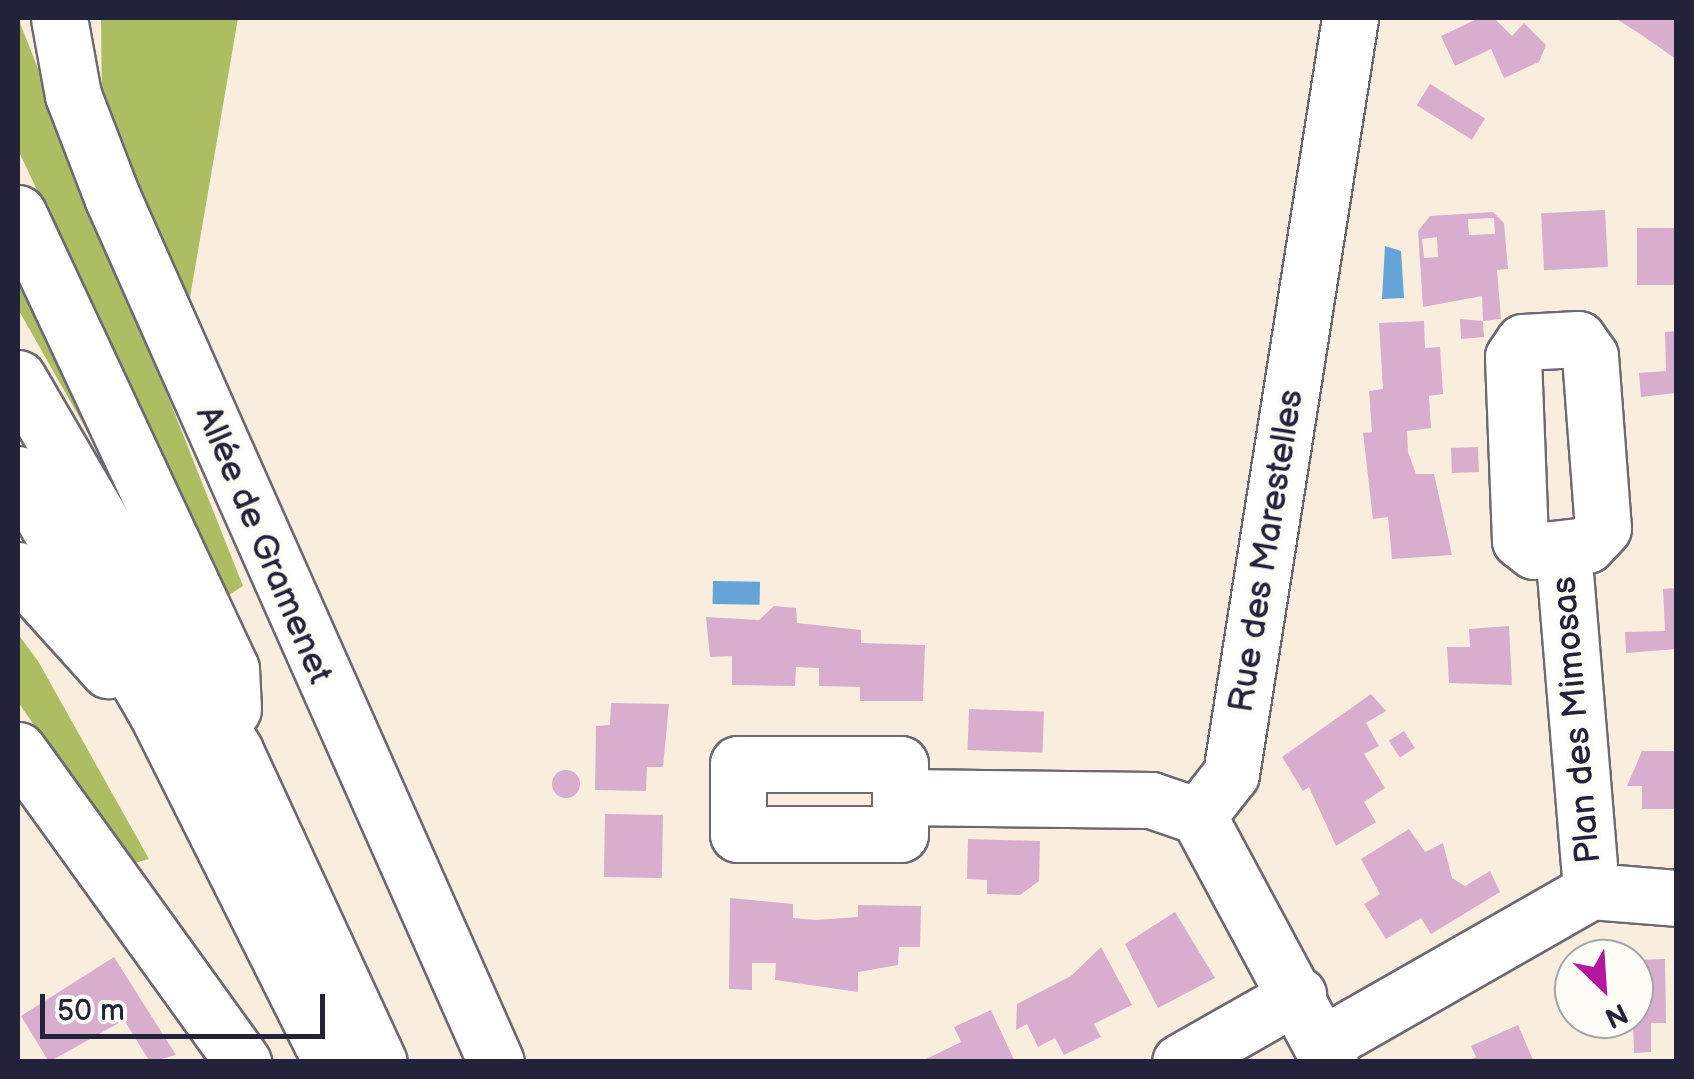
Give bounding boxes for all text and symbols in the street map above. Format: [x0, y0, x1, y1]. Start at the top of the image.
street label: Rue des Marestelles [1221, 387, 1313, 715]
street label: Allée de Gramenet [186, 400, 340, 690]
street label: Plan des Mimosas [1544, 575, 1610, 865]
north arrow [1554, 939, 1654, 1039]
scale bar [45, 974, 330, 1036]
text: 50 m [57, 993, 125, 1029]
text: N [1600, 995, 1633, 1034]

